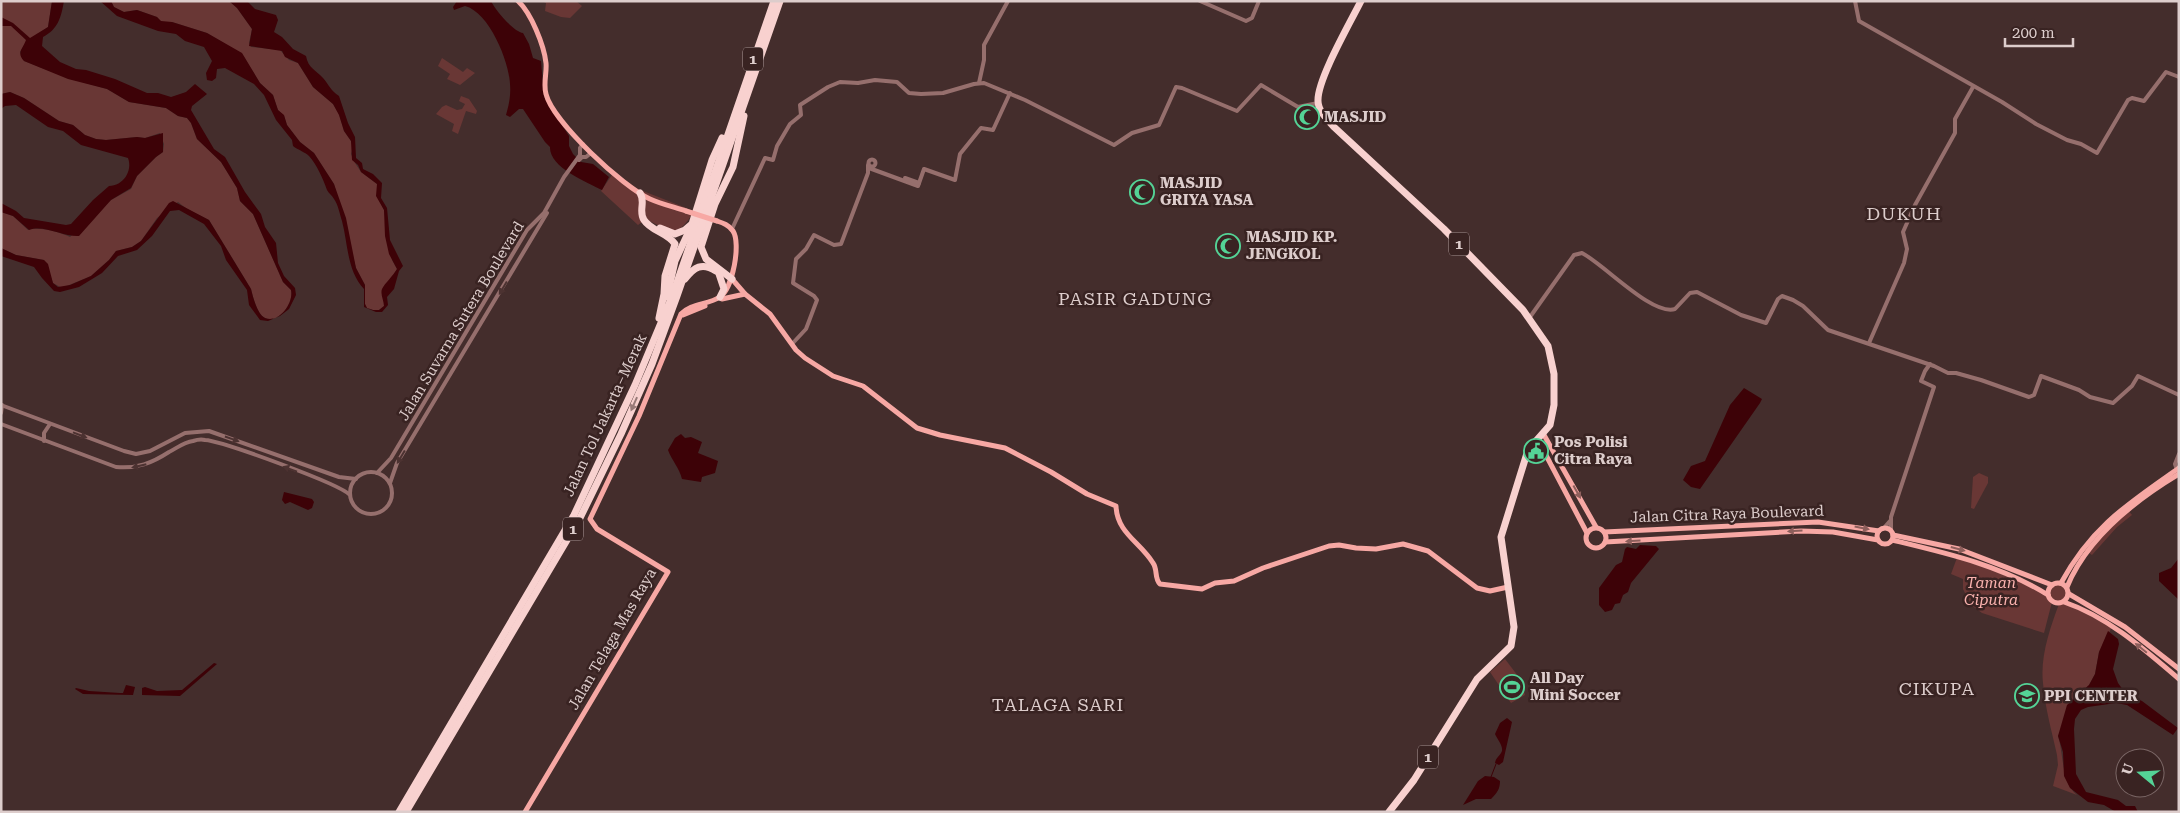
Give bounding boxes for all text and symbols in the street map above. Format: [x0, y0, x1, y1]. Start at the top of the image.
scale bar [2005, 15, 2072, 47]
text: 200 m [2012, 24, 2055, 42]
road number: 1 [743, 48, 763, 70]
mosque icon: MASJID [1294, 104, 1320, 130]
place label: MASJID [1324, 108, 1386, 126]
place label: MASJID GRIYA YASA [1160, 174, 1253, 209]
mosque icon: MASJID GRIYA YASA [1129, 179, 1155, 205]
district label: DUKUH [1866, 203, 1942, 224]
street label: Jalan Suvarna Sutera Boulevard [394, 218, 528, 424]
place label: MASJID KP. JENGKOL [1246, 228, 1338, 263]
road number: 1 [1449, 232, 1469, 255]
mosque icon: MASJID KP. JENGKOL [1215, 233, 1241, 259]
one-way arrow [498, 282, 507, 295]
district label: PASIR GADUNG [1058, 288, 1212, 309]
street label: Jalan Tol Jakarta–Merak [559, 330, 651, 499]
one-way arrow [630, 397, 638, 411]
one-way arrow [72, 432, 87, 439]
place label: Pos Polisi Citra Raya [1554, 433, 1632, 468]
one-way arrow [225, 436, 240, 443]
public building icon: Pos Polisi Citra Raya [1523, 438, 1549, 464]
one-way arrow [396, 451, 405, 464]
one-way arrow [131, 462, 146, 470]
one-way arrow [282, 465, 297, 473]
one-way arrow [1573, 485, 1581, 499]
street label: Jalan Citra Raya Boulevard [1630, 502, 1825, 526]
road number: 1 [563, 518, 583, 540]
one-way arrow [1854, 525, 1870, 533]
one-way arrow [1787, 528, 1803, 536]
one-way arrow [1624, 537, 1640, 545]
one-way arrow [1950, 546, 1965, 554]
street label: Jalan Telaga Mas Raya [564, 565, 660, 713]
park label: Taman Ciputra [1964, 574, 2018, 609]
one-way arrow [2135, 642, 2148, 653]
place label: All Day Mini Soccer [1530, 669, 1621, 704]
sports icon: All Day Mini Soccer [1499, 674, 1525, 700]
district label: CIKUPA [1899, 678, 1975, 699]
school or university icon: PPI CENTER [2014, 683, 2040, 709]
place label: PPI CENTER [2044, 687, 2138, 705]
district label: TALAGA SARI [992, 694, 1124, 715]
road number: 1 [1418, 746, 1438, 769]
north arrow [2115, 748, 2165, 798]
text: U [2118, 761, 2137, 777]

